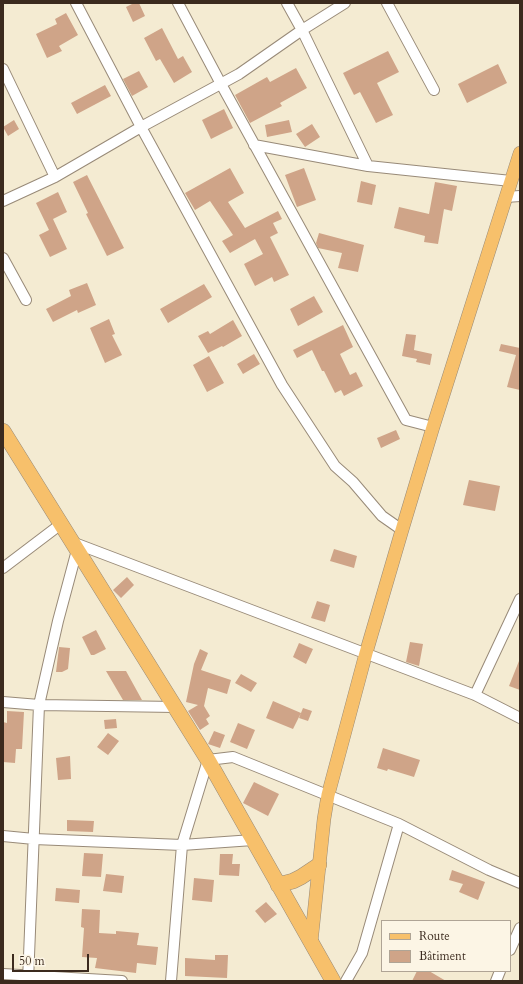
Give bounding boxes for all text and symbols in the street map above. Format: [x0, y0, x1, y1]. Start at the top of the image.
legend [381, 920, 511, 972]
text: Route [419, 928, 450, 944]
scale bar [14, 946, 91, 972]
text: Bâtiment [419, 948, 466, 964]
text: 50 m [19, 953, 45, 969]

